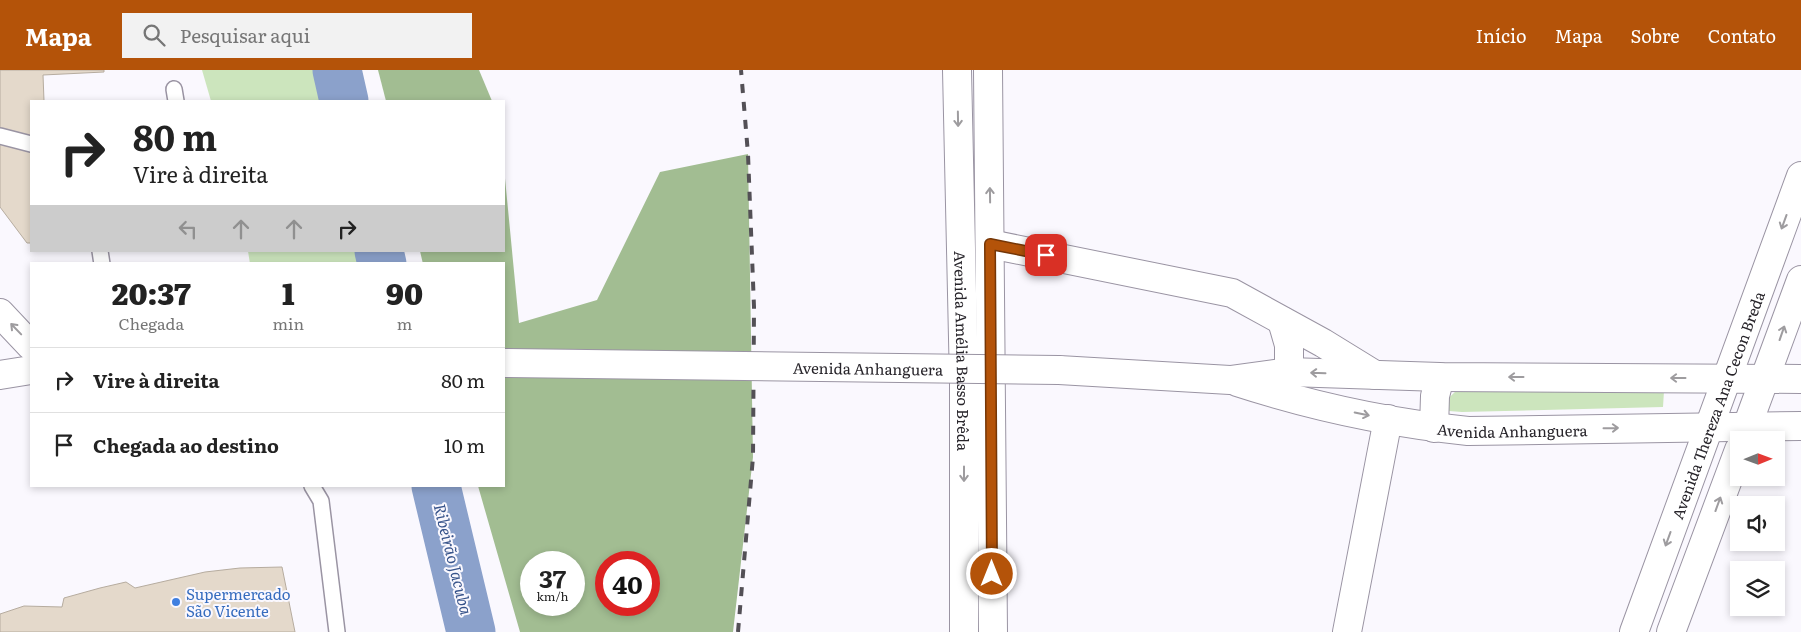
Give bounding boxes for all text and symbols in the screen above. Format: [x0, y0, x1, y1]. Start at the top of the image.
search box [122, 13, 472, 58]
text: Mapa [25, 18, 92, 53]
icon: search [140, 21, 168, 49]
text: Pesquisar aqui [180, 21, 310, 49]
text: Início [1476, 22, 1526, 49]
text: Mapa [1554, 22, 1602, 49]
text: Sobre [1630, 22, 1680, 49]
text: Contato [1708, 22, 1776, 49]
text: 80 m [133, 110, 217, 162]
one-way arrow [953, 110, 963, 126]
icon: right [50, 120, 115, 185]
text: Vire à direita [133, 157, 268, 190]
one-way arrow [985, 187, 994, 203]
one-way arrow [1779, 213, 1788, 229]
icon: left [174, 215, 202, 243]
icon: ahead [227, 215, 255, 243]
icon: ahead [280, 215, 308, 243]
icon: right [333, 215, 361, 243]
pin [1025, 234, 1067, 276]
icon: arrive [1032, 241, 1060, 269]
street label: Avenida Amélia Basso Brêda [950, 251, 976, 452]
text: 20:37 [112, 270, 191, 314]
text: 1 [282, 270, 295, 314]
text: 90 [386, 270, 423, 314]
street label: Avenida Thereza Ana Cecon Breda [1665, 287, 1770, 522]
text: Chegada [119, 311, 184, 335]
text: min [273, 311, 304, 335]
text: m [397, 311, 412, 335]
one-way arrow [10, 323, 22, 336]
one-way arrow [1778, 325, 1787, 341]
street label: Avenida Anhanguera [793, 355, 944, 380]
icon: right [50, 366, 78, 394]
text: Vire à direita [93, 366, 220, 394]
text: 80 m [441, 366, 485, 394]
one-way arrow [1311, 368, 1327, 377]
one-way arrow [1508, 372, 1524, 382]
one-way arrow [1670, 373, 1686, 383]
one-way arrow [1354, 410, 1370, 419]
street label: Avenida Anhanguera [1436, 416, 1589, 443]
one-way arrow [1602, 423, 1619, 433]
icon: arrive [50, 431, 78, 459]
text: Chegada ao destino [93, 431, 279, 459]
text: 10 m [444, 431, 485, 459]
north arrow [1730, 431, 1785, 486]
map controls [1730, 431, 1785, 616]
one-way arrow [959, 465, 969, 481]
button: sound [1730, 496, 1785, 551]
one-way arrow [1715, 497, 1724, 512]
water label: Ribeirão Jacuba [429, 501, 480, 618]
one-way arrow [1663, 530, 1672, 546]
position arrow [965, 547, 1017, 599]
speed limit sign: 40 [595, 551, 660, 616]
text: 37 [539, 559, 566, 596]
button: layers [1730, 561, 1785, 616]
place label: Supermercado São Vicente [186, 582, 291, 622]
text: km/h [537, 587, 568, 605]
marker: Supermercado São Vicente [170, 596, 182, 608]

